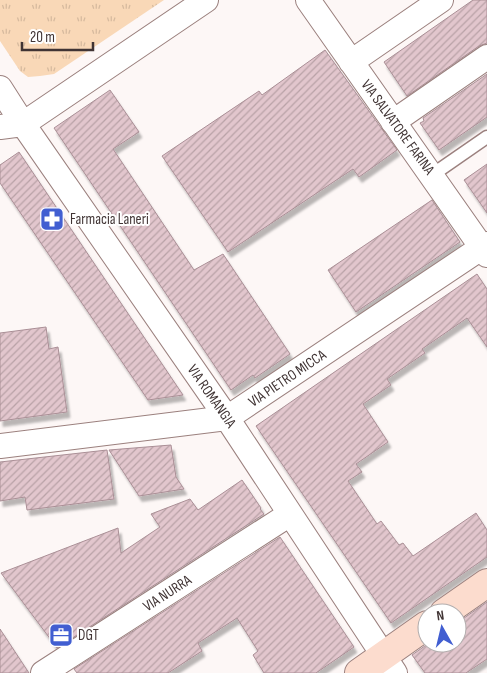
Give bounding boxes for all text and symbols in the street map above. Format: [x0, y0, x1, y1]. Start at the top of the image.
scale bar [22, 20, 94, 52]
text: 20 m [30, 28, 55, 47]
street label: VIA SALVATORE FARINA [357, 76, 439, 179]
pharmacy icon: Farmacia Laneri [39, 206, 65, 232]
place label: Farmacia Laneri [70, 210, 149, 229]
street label: VIA PIETRO MICCA [245, 345, 330, 411]
street label: VIA ROMANGIA [183, 361, 241, 432]
street label: VIA NURRA [140, 570, 195, 616]
north arrow [417, 603, 467, 653]
text: N [435, 607, 445, 625]
office icon: DGT [48, 622, 74, 648]
place label: DGT [78, 626, 99, 645]

